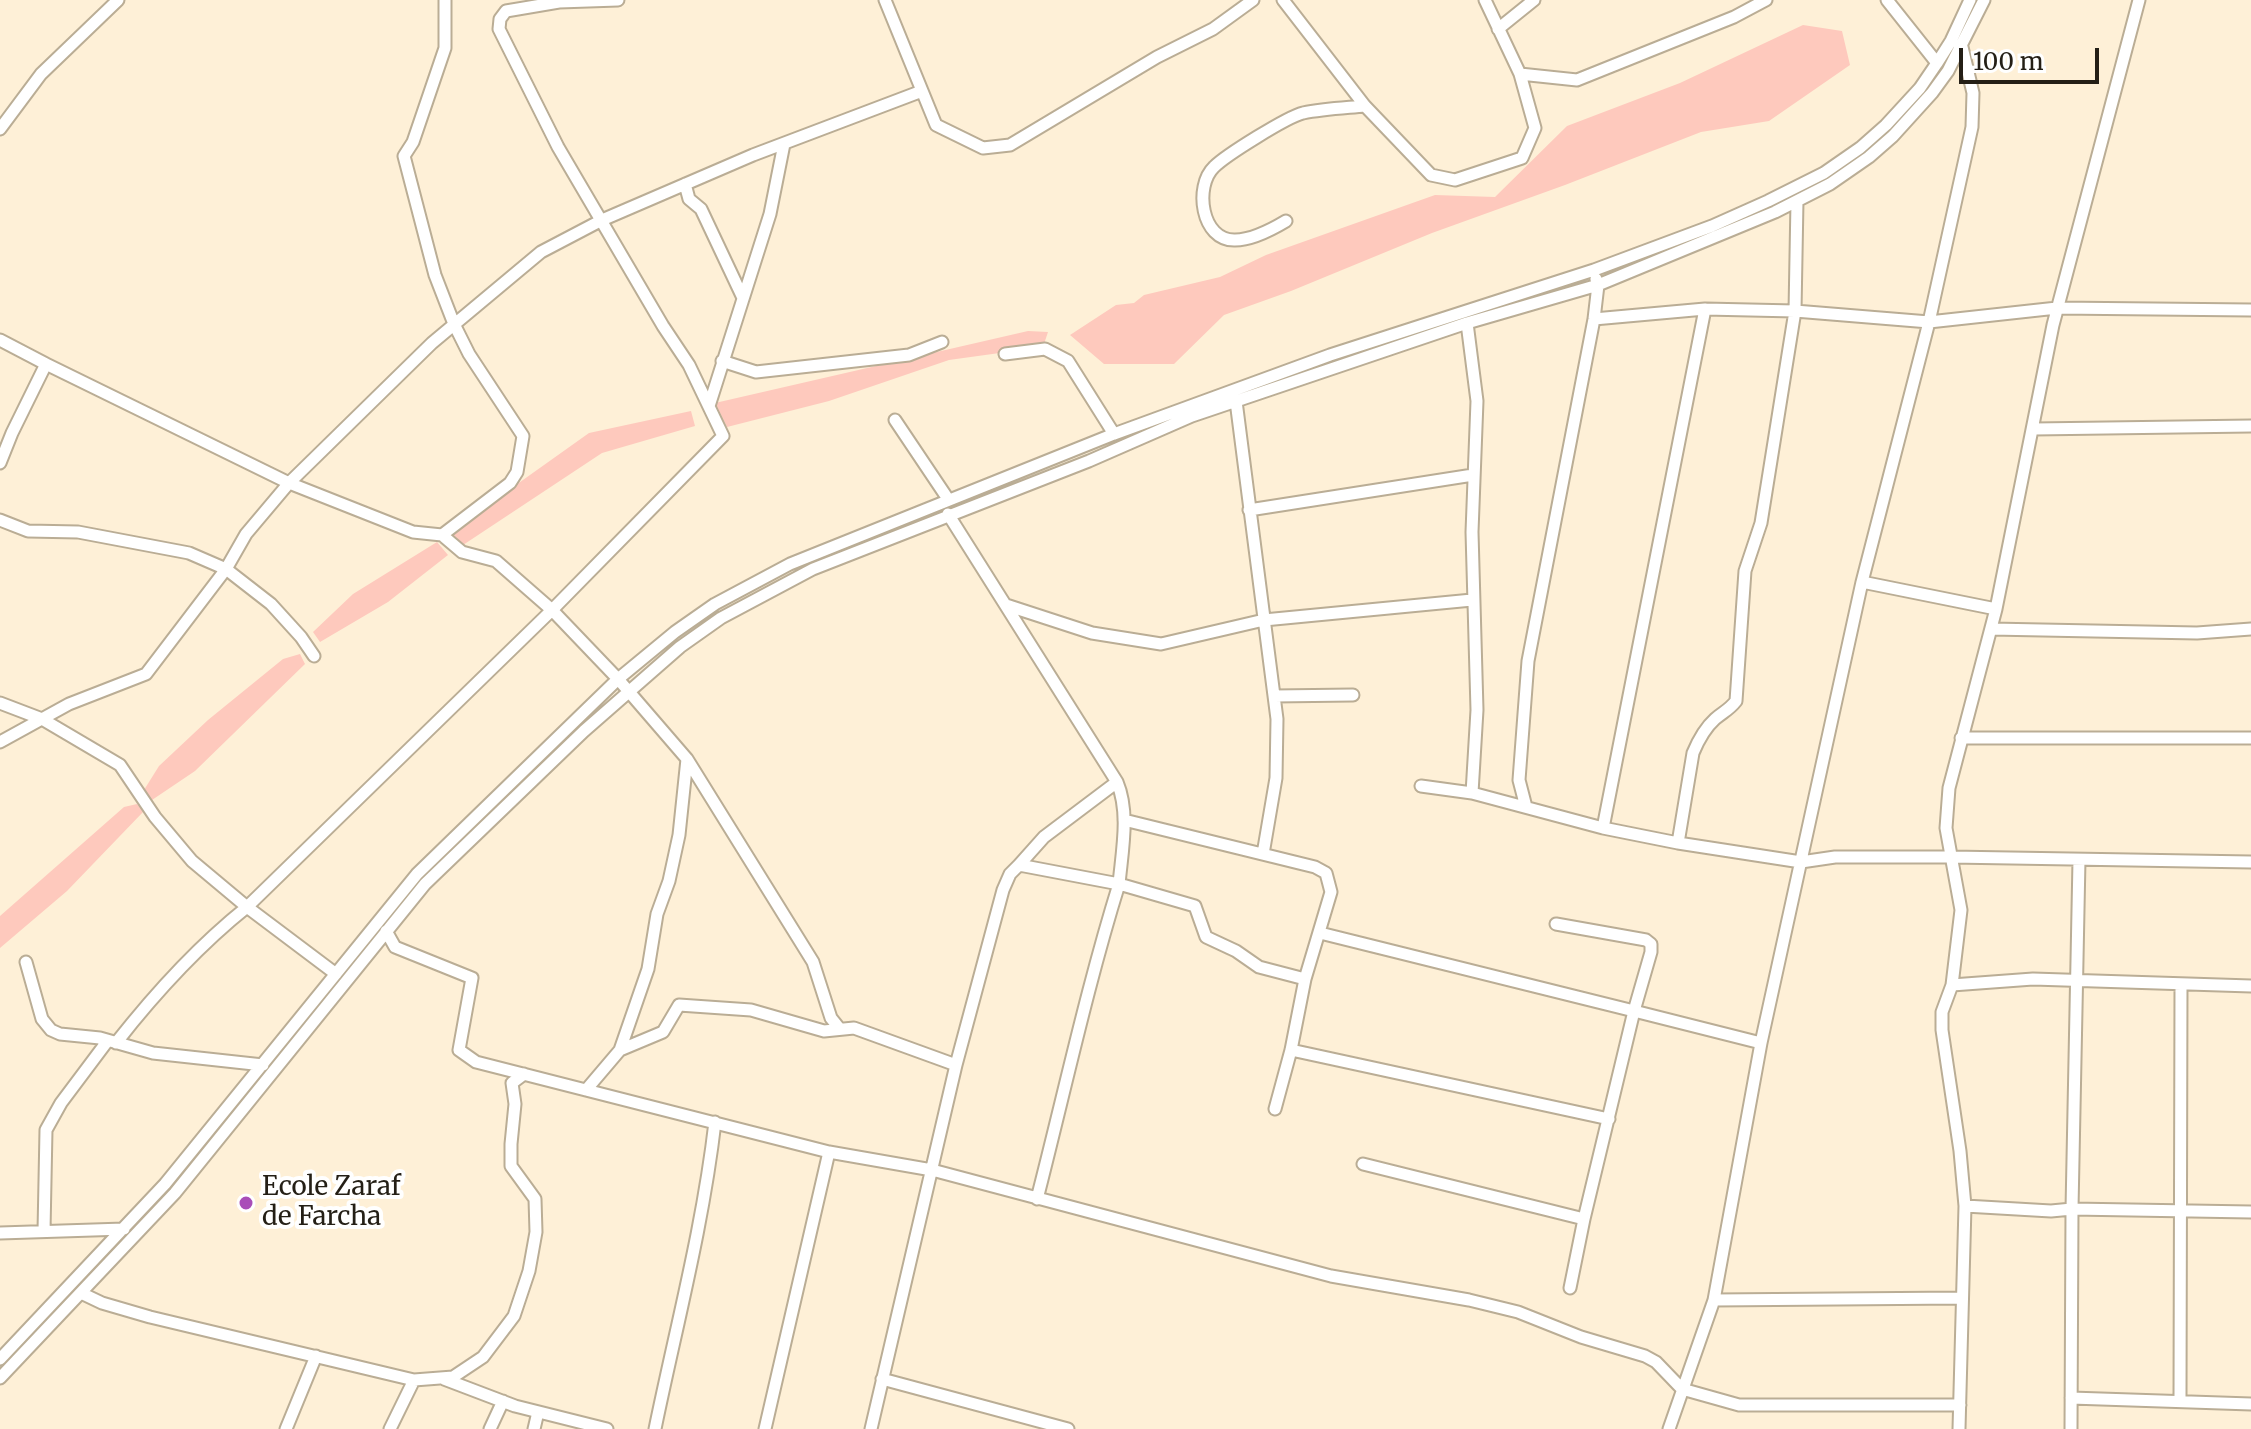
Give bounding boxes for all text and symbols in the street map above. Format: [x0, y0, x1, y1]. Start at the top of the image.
scale bar [1963, 32, 2103, 82]
text: 100 m [1973, 46, 2043, 77]
place label: Ecole Zaraf de Farcha [262, 1172, 401, 1234]
marker: Ecole Zaraf de Farcha [237, 1194, 255, 1212]

